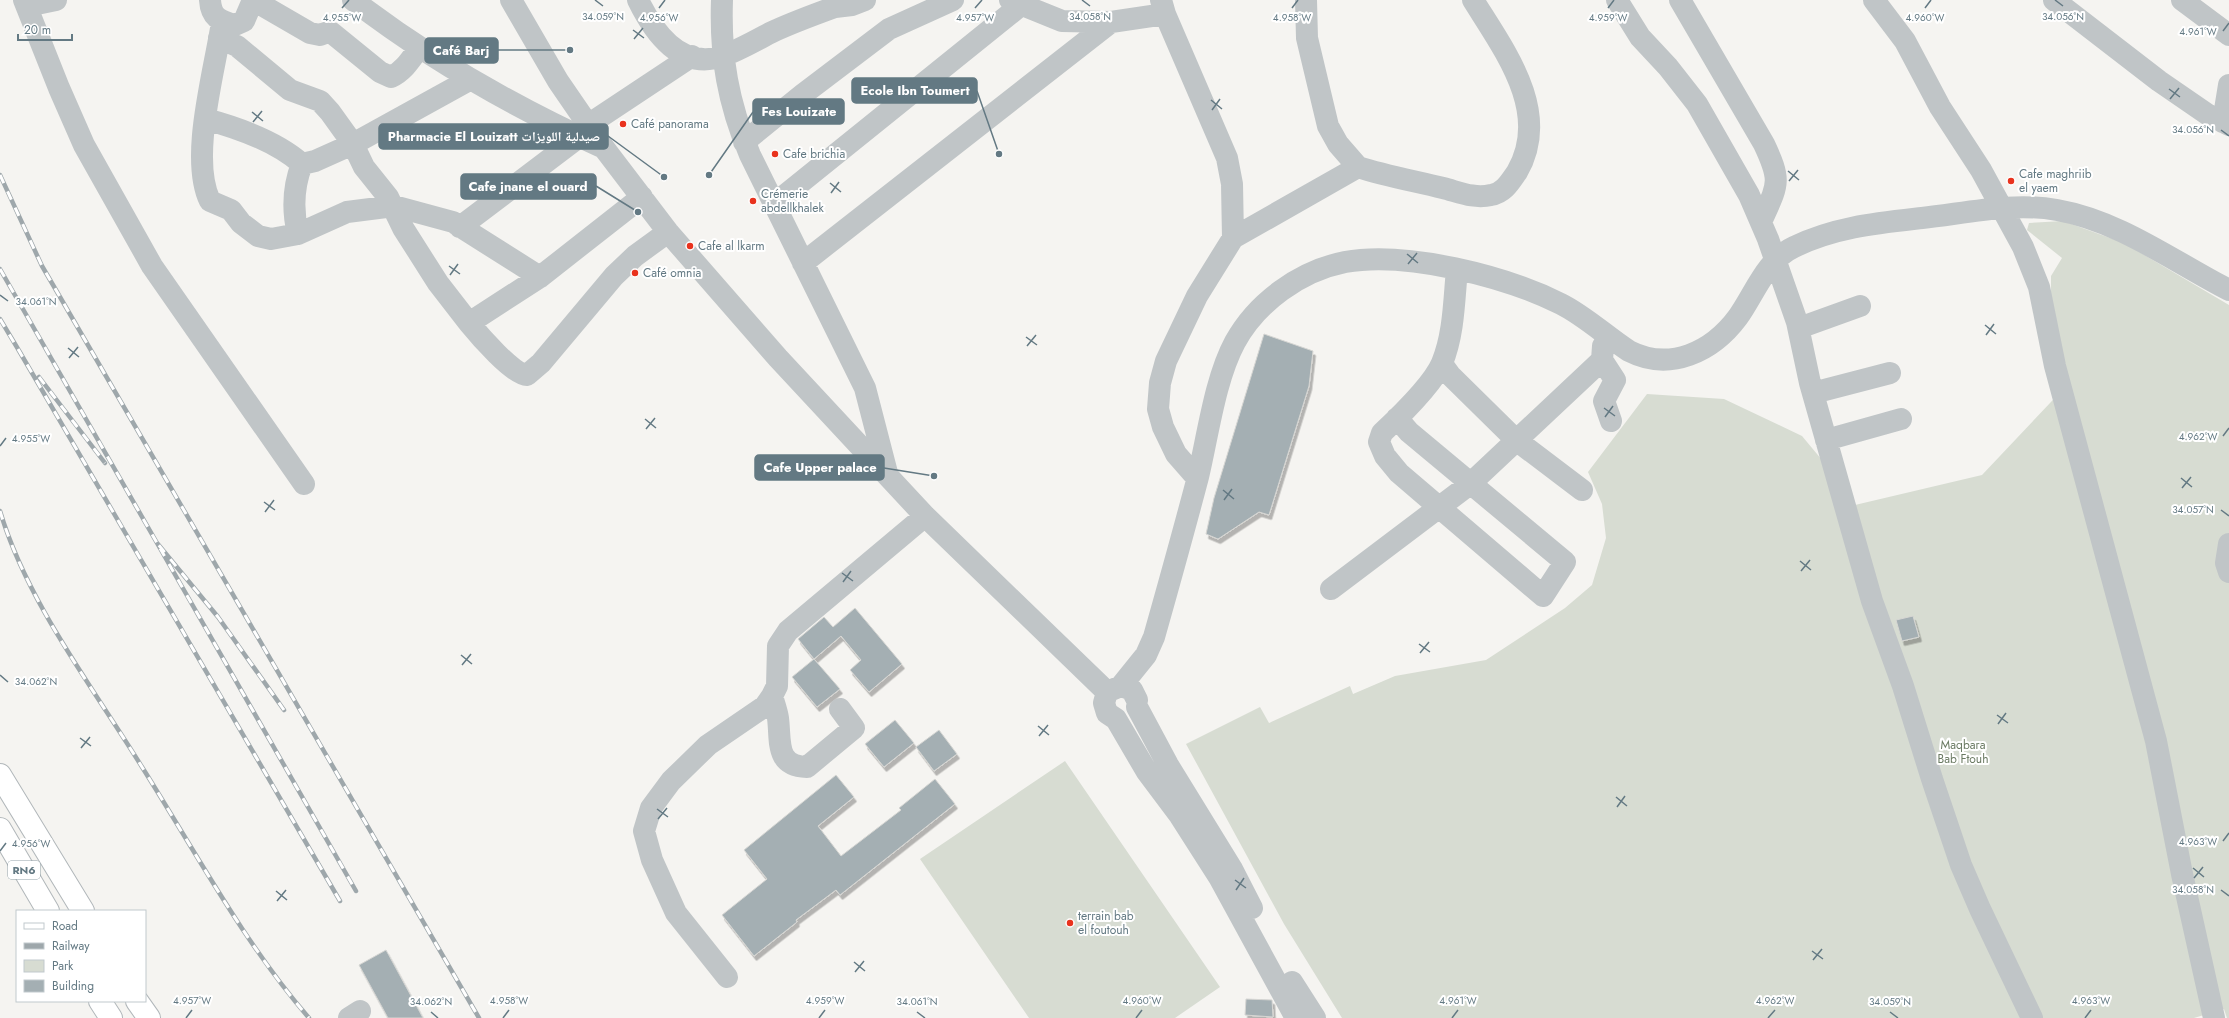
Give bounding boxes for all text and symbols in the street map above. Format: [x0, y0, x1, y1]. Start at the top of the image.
text: 34.059°N [582, 9, 624, 24]
text: 34.058°N [1069, 9, 1111, 24]
text: 34.056°N [2042, 9, 2084, 24]
text: 4.955°W [323, 10, 361, 25]
text: 4.956°W [640, 10, 678, 25]
text: 4.957°W [956, 10, 994, 25]
text: 4.958°W [1273, 10, 1311, 25]
text: 4.959°W [1589, 10, 1627, 25]
text: 4.960°W [1905, 10, 1945, 25]
scale bar [18, 16, 72, 42]
text: 20 m [24, 21, 51, 39]
text: 4.961°W [2179, 24, 2217, 39]
callout: Café Barj [425, 38, 498, 63]
text: Café Barj [433, 41, 489, 60]
callout: Ecole Ibn Toumert [852, 78, 977, 103]
text: Ecole Ibn Toumert [860, 81, 970, 100]
callout: Fes Louizate [753, 99, 844, 124]
text: Fes Louizate [761, 102, 837, 121]
place label: Café panorama [631, 115, 709, 133]
marker: Café panorama [618, 119, 628, 129]
text: 34.056°N [2172, 122, 2214, 137]
callout: Pharmacie El Louizatt صيدلية اللويزات [379, 124, 608, 149]
text: Pharmacie El Louizatt صيدلية اللويزات [388, 127, 600, 146]
place label: Cafe brichia [783, 145, 845, 163]
marker: Cafe brichia [770, 149, 780, 159]
place label: Cafe maghriib el yaem [2019, 165, 2092, 197]
callout: Cafe jnane el ouard [461, 174, 596, 199]
marker: Cafe maghriib el yaem [2006, 176, 2016, 186]
text: Cafe jnane el ouard [468, 177, 588, 196]
place label: Crémerie abdellkhalek [761, 185, 824, 217]
marker: Crémerie abdellkhalek [748, 196, 758, 206]
place label: Cafe al lkarm [698, 237, 765, 255]
marker: Cafe al lkarm [685, 241, 695, 251]
place label: Café omnia [643, 264, 702, 282]
marker: Café omnia [630, 268, 640, 278]
text: 34.061°N [15, 294, 57, 309]
text: 4.962°W [2179, 429, 2217, 444]
text: 4.955°W [12, 431, 50, 446]
callout: Cafe Upper palace [755, 455, 884, 480]
text: Cafe Upper palace [763, 458, 877, 477]
text: 34.057°N [2172, 502, 2214, 517]
text: 34.062°N [15, 674, 57, 689]
park label: Maqbara Bab Ftouh [1938, 736, 1988, 768]
text: 4.963°W [2179, 834, 2217, 849]
text: 4.956°W [12, 836, 50, 851]
road number: RN6 [8, 861, 40, 879]
text: 34.058°N [2172, 882, 2214, 897]
place label: terrain bab el foutouh [1078, 907, 1134, 939]
legend [16, 910, 146, 1002]
text: Road [52, 917, 78, 935]
marker: terrain bab el foutouh [1065, 918, 1075, 928]
text: Railway [52, 937, 90, 955]
text: Park [52, 957, 74, 975]
text: Building [52, 977, 94, 995]
text: 4.957°W [173, 993, 211, 1008]
text: 4.958°W [490, 993, 528, 1008]
text: 4.959°W [806, 993, 844, 1008]
text: 4.960°W [1122, 993, 1162, 1008]
text: 4.961°W [1439, 993, 1477, 1008]
text: 4.962°W [1756, 993, 1794, 1008]
text: 4.963°W [2072, 993, 2110, 1008]
text: 34.062°N [410, 994, 452, 1009]
text: 34.061°N [896, 994, 938, 1009]
text: 34.059°N [1869, 994, 1911, 1009]

